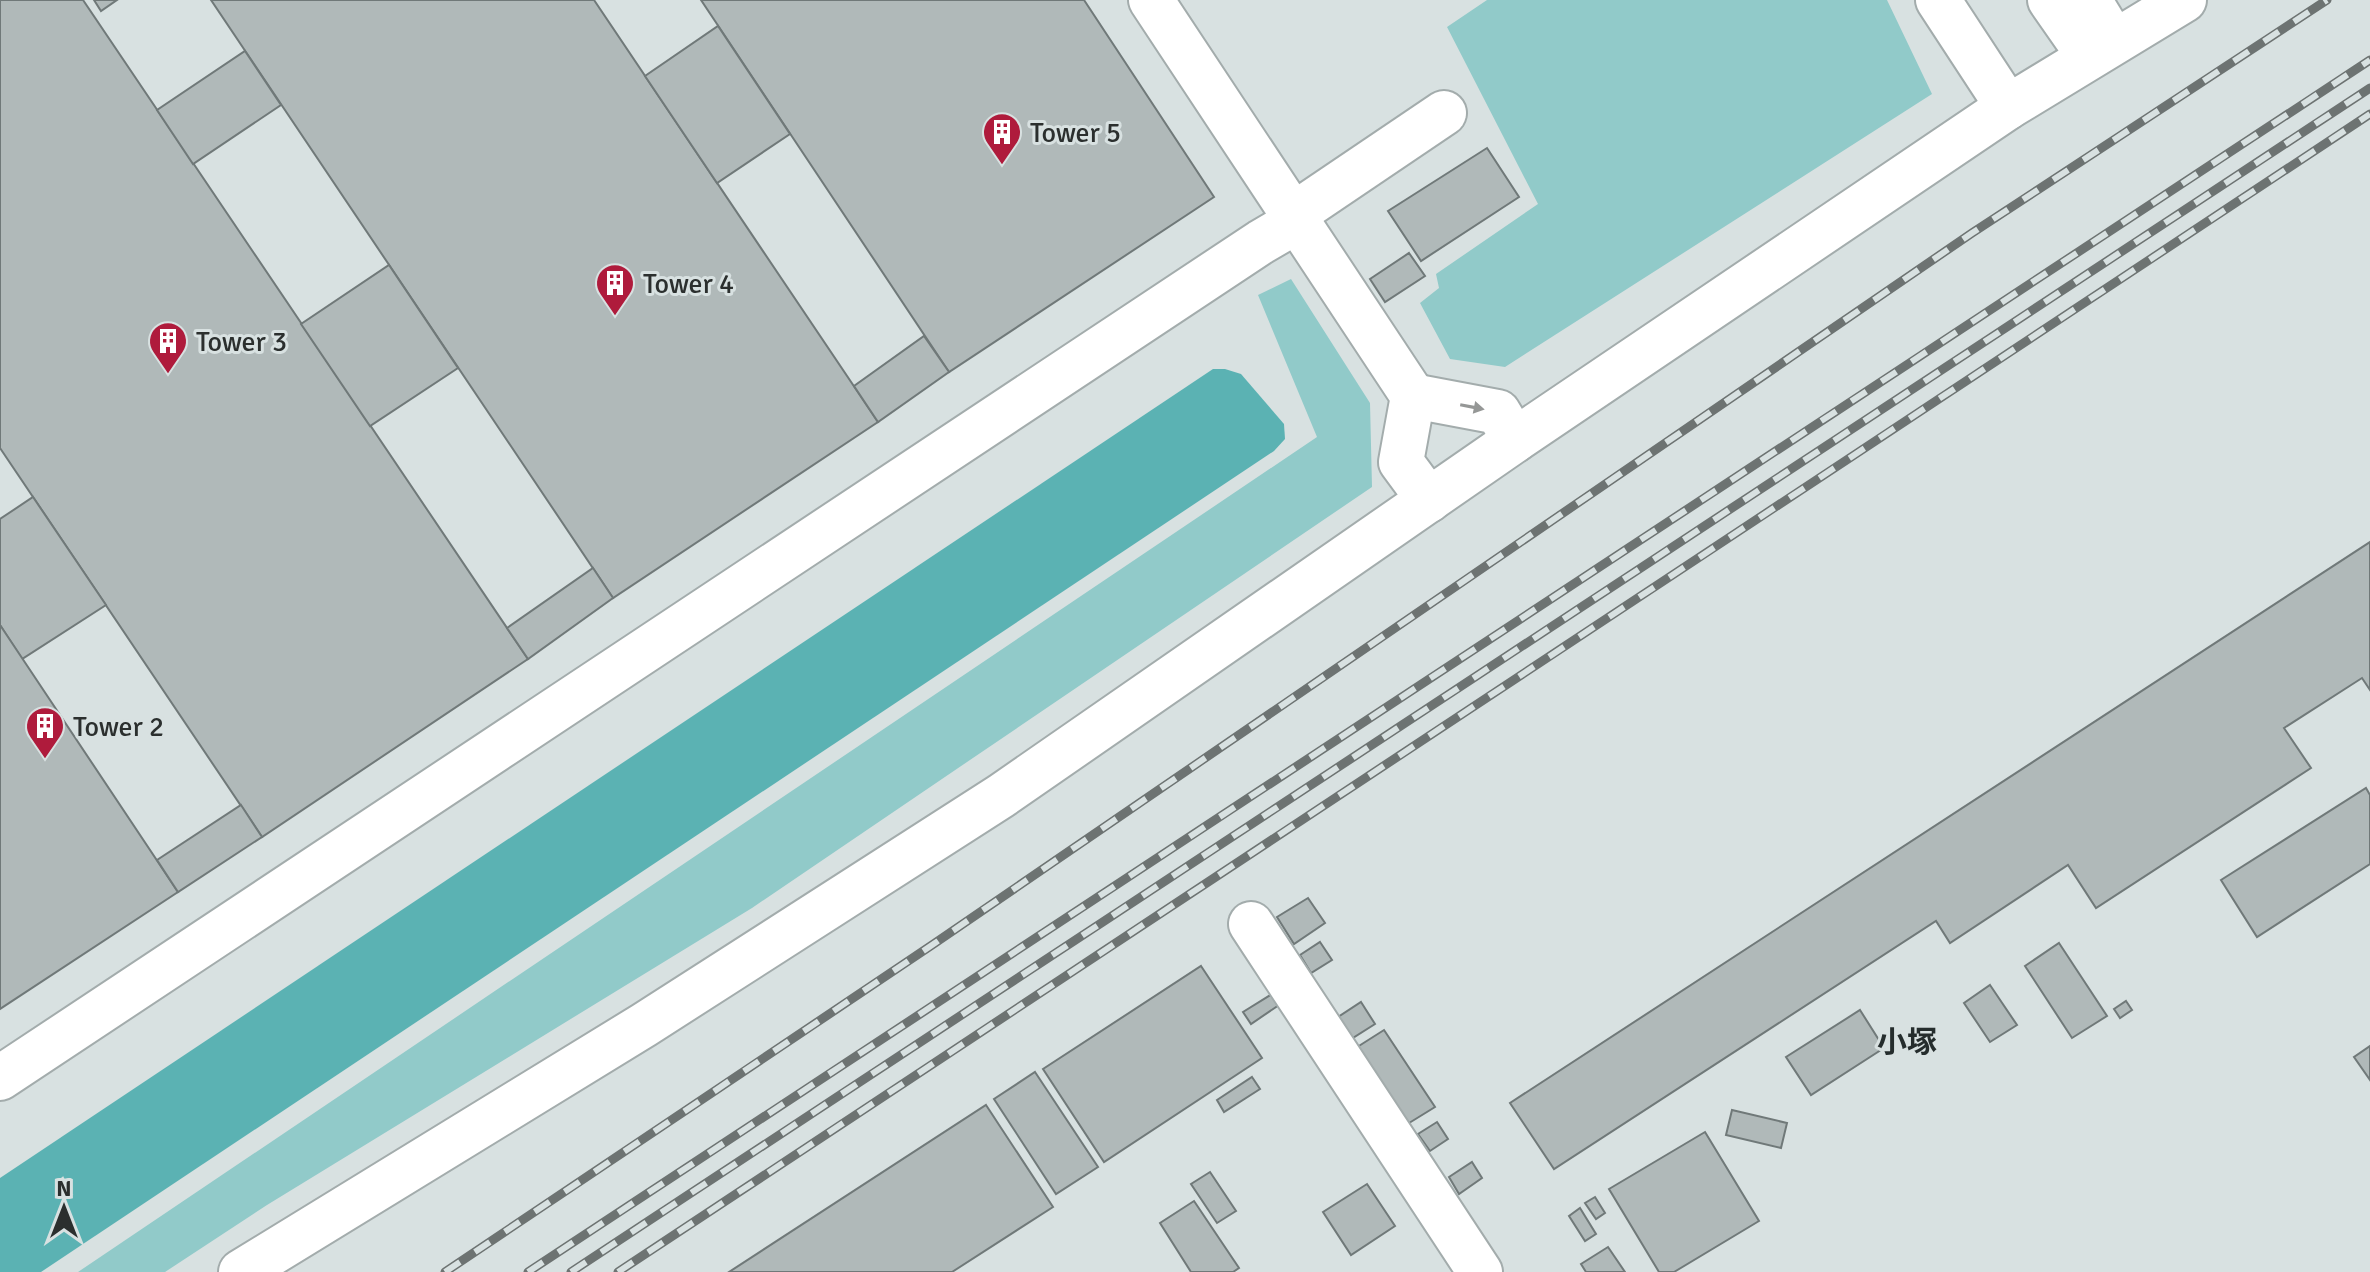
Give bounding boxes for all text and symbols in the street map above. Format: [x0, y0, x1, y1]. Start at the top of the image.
building icon: Tower 5 [981, 111, 1023, 166]
place label: Tower 5 [1030, 116, 1121, 150]
building icon: Tower 4 [594, 262, 636, 317]
place label: Tower 4 [643, 267, 734, 301]
building icon: Tower 3 [147, 320, 189, 375]
place label: Tower 3 [196, 325, 287, 359]
one-way arrow [1460, 402, 1485, 414]
building icon: Tower 2 [24, 705, 66, 760]
place label: Tower 2 [73, 710, 164, 744]
district label: 小塚 [1877, 1024, 1937, 1061]
north arrow [24, 1168, 104, 1248]
text: N [56, 1175, 72, 1202]

